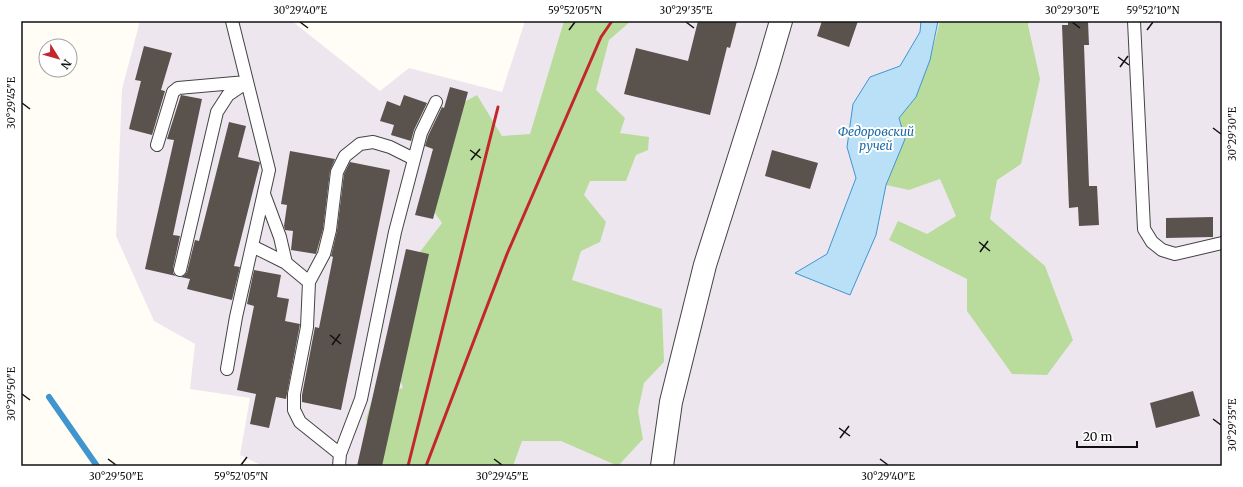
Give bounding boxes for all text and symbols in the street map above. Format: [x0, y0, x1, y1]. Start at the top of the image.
text: 30°29'40"E [273, 4, 327, 17]
text: 59°52'05"N [548, 4, 602, 17]
text: 30°29'35"E [660, 4, 713, 17]
text: 30°29'30"E [1045, 4, 1100, 17]
text: 59°52'10"N [1127, 4, 1180, 17]
north arrow [38, 38, 78, 78]
text: N [58, 56, 74, 72]
text: 30°29'45"E [5, 76, 18, 129]
text: 30°29'30"E [1226, 106, 1239, 161]
water label: Федоровский ручей [838, 124, 914, 153]
text: 30°29'50"E [5, 366, 18, 421]
text: 30°29'35"E [1226, 398, 1239, 451]
scale bar [1077, 423, 1137, 449]
text: 20 m [1083, 429, 1112, 444]
text: 30°29'50"E [89, 470, 144, 483]
text: 59°52'05"N [214, 470, 268, 483]
text: 30°29'45"E [476, 470, 529, 483]
text: 30°29'40"E [861, 470, 915, 483]

